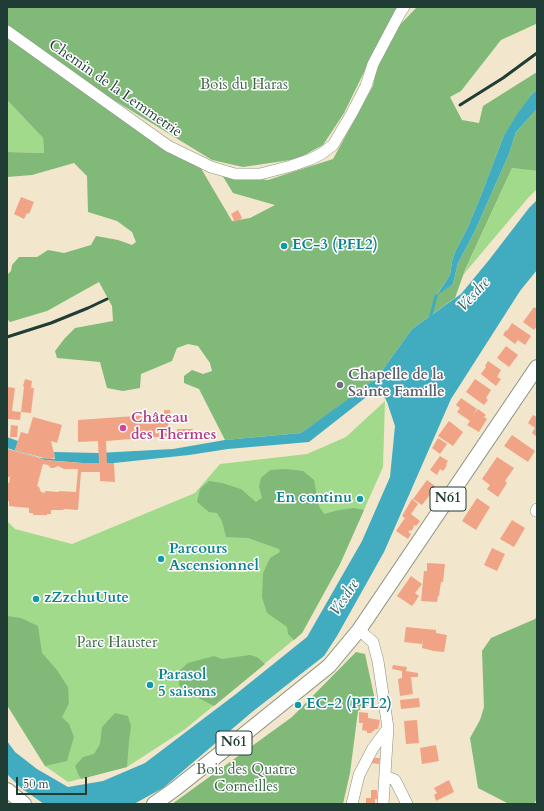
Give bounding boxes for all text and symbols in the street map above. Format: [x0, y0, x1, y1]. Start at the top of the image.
street label: Chemin de la Lemmetrie [45, 36, 185, 142]
park label: Bois du Haras [200, 77, 288, 95]
place label: EC-3 (PFL2) [292, 237, 378, 255]
marker: EC-3 (PFL2) [279, 241, 289, 251]
water label: Vesdre [454, 274, 494, 316]
place label: Chapelle de la Sainte Famille [348, 367, 445, 402]
marker: Chapelle de la Sainte Famille [335, 380, 345, 390]
place label: Château des Thermes [131, 410, 216, 445]
marker: Château des Thermes [118, 423, 128, 433]
road number: N61 [430, 487, 466, 511]
place label: En continu [276, 490, 352, 508]
marker: En continu [355, 494, 365, 504]
place label: Parcours Ascensionnel [169, 541, 259, 576]
marker: Parcours Ascensionnel [156, 554, 166, 564]
water label: Vesdre [326, 576, 364, 620]
place label: zZzchuUute [44, 590, 129, 608]
marker: zZzchuUute [31, 594, 41, 604]
park label: Parc Hauster [77, 635, 157, 653]
place label: Parasol 5 saisons [158, 667, 216, 702]
marker: Parasol 5 saisons [145, 680, 155, 690]
place label: EC-2 (PFL2) [306, 696, 392, 714]
marker: EC-2 (PFL2) [293, 700, 303, 710]
road number: N61 [216, 731, 252, 755]
park label: Bois des Quatre Corneilles [196, 762, 296, 797]
scale bar [18, 769, 89, 795]
text: 50 m [23, 776, 49, 792]

